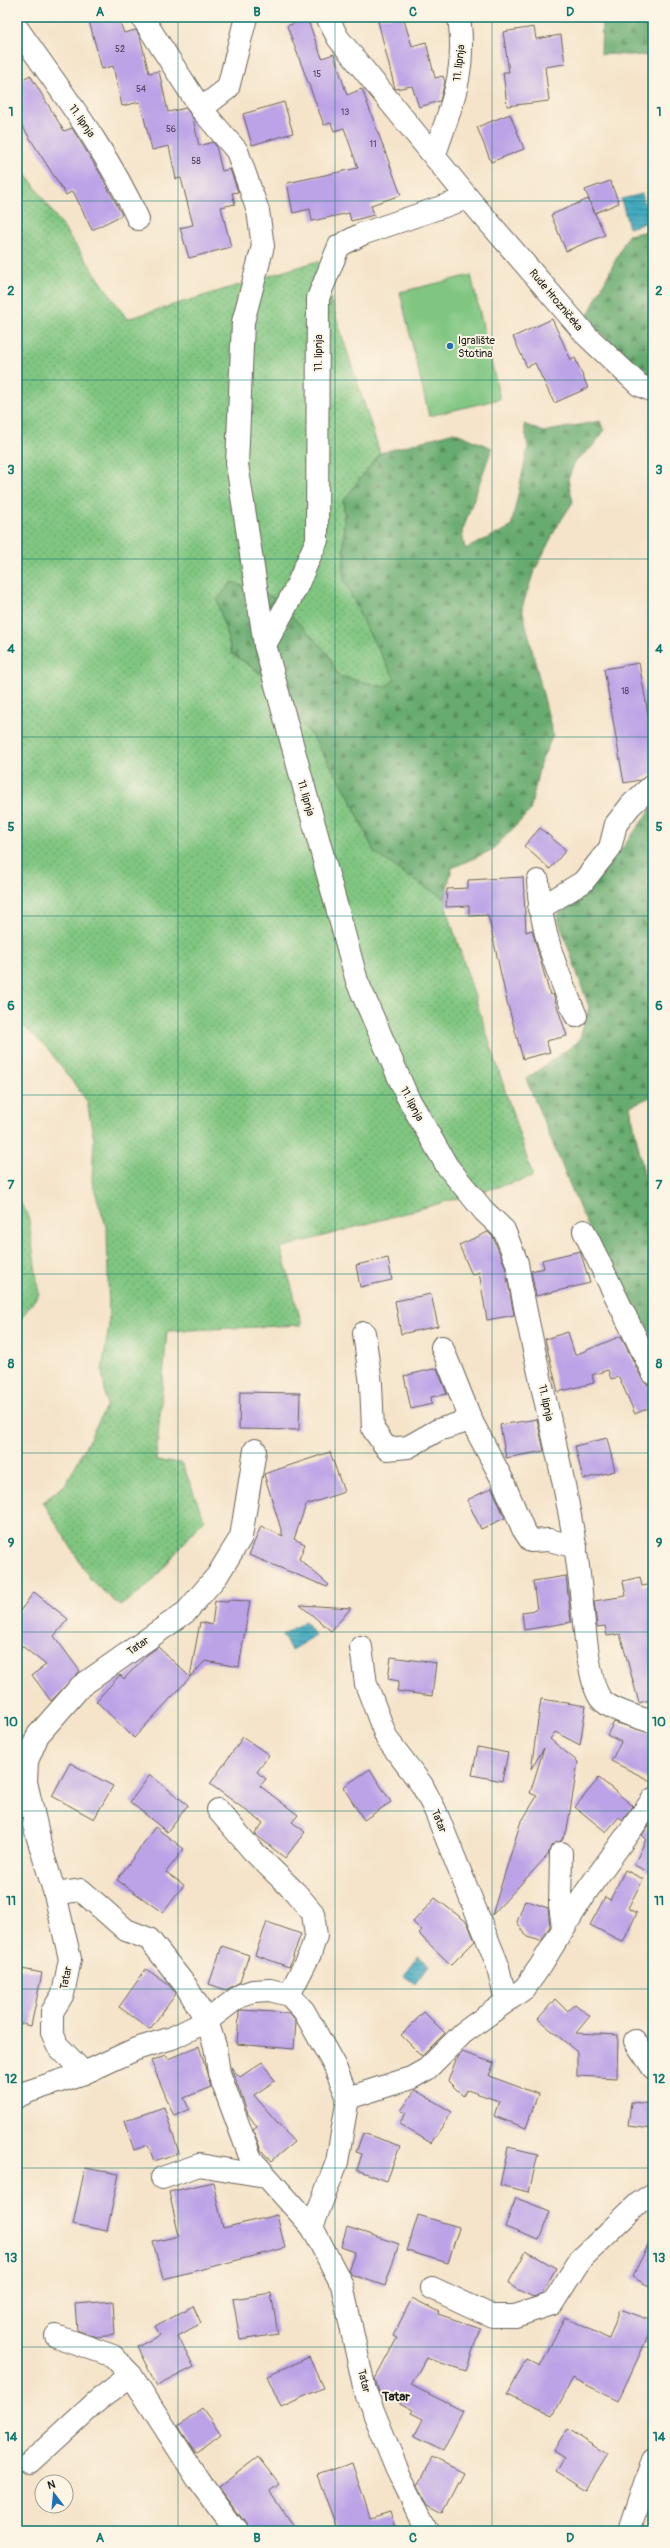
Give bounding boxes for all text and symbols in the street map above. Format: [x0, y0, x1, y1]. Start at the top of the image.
text: A [96, 4, 105, 20]
text: B [253, 4, 261, 20]
text: C [409, 4, 417, 20]
text: D [566, 4, 574, 20]
house number: 52 [115, 44, 125, 55]
street label: 11. lipnja [450, 44, 468, 82]
house number: 15 [313, 69, 321, 80]
house number: 54 [136, 84, 147, 95]
street label: 11. lipnja [66, 102, 98, 140]
text: 1 [8, 104, 14, 120]
text: 1 [656, 104, 662, 120]
house number: 13 [341, 107, 349, 118]
house number: 56 [166, 124, 176, 135]
house number: 11 [369, 139, 377, 150]
house number: 58 [191, 156, 201, 167]
street label: Rude Hrozničeka [526, 267, 586, 333]
text: 2 [7, 283, 15, 299]
text: 2 [655, 283, 663, 299]
street label: 11. lipnja [312, 334, 325, 372]
place label: Igralište Stotina [458, 334, 496, 360]
marker: Igralište Stotina [445, 341, 455, 351]
text: 3 [7, 462, 15, 478]
text: 3 [655, 462, 663, 478]
text: 4 [7, 641, 15, 657]
text: 4 [655, 641, 663, 657]
house number: 18 [621, 686, 629, 697]
street label: 11. lipnja [295, 778, 317, 818]
text: 5 [7, 819, 15, 835]
text: 5 [655, 819, 663, 835]
text: 6 [7, 998, 15, 1014]
text: 6 [655, 998, 663, 1014]
street label: 11. lipnja [398, 1085, 426, 1123]
text: 7 [8, 1177, 15, 1193]
text: 7 [656, 1177, 663, 1193]
text: 8 [8, 1356, 15, 1372]
text: 8 [656, 1356, 663, 1372]
street label: 11. lipnja [536, 1384, 556, 1422]
text: 9 [8, 1535, 15, 1551]
text: 9 [656, 1535, 663, 1551]
street label: Tatar [125, 1634, 151, 1658]
text: 10 [4, 1714, 18, 1730]
text: 10 [652, 1714, 666, 1730]
street label: Tatar [429, 1808, 449, 1834]
text: 11 [6, 1893, 16, 1909]
text: 11 [654, 1893, 664, 1909]
street label: Tatar [57, 1965, 75, 1991]
text: 12 [5, 2071, 17, 2087]
text: 12 [653, 2071, 665, 2087]
text: 13 [5, 2250, 17, 2266]
text: 13 [653, 2250, 665, 2266]
street label: Tatar [355, 2368, 373, 2394]
district label: Tatar [381, 2389, 410, 2405]
text: 14 [5, 2429, 18, 2445]
text: 14 [653, 2429, 666, 2445]
north arrow [34, 2474, 74, 2514]
text: N [46, 2477, 57, 2492]
text: A [96, 2530, 105, 2546]
text: B [253, 2530, 261, 2546]
text: C [409, 2530, 417, 2546]
text: D [566, 2530, 574, 2546]

